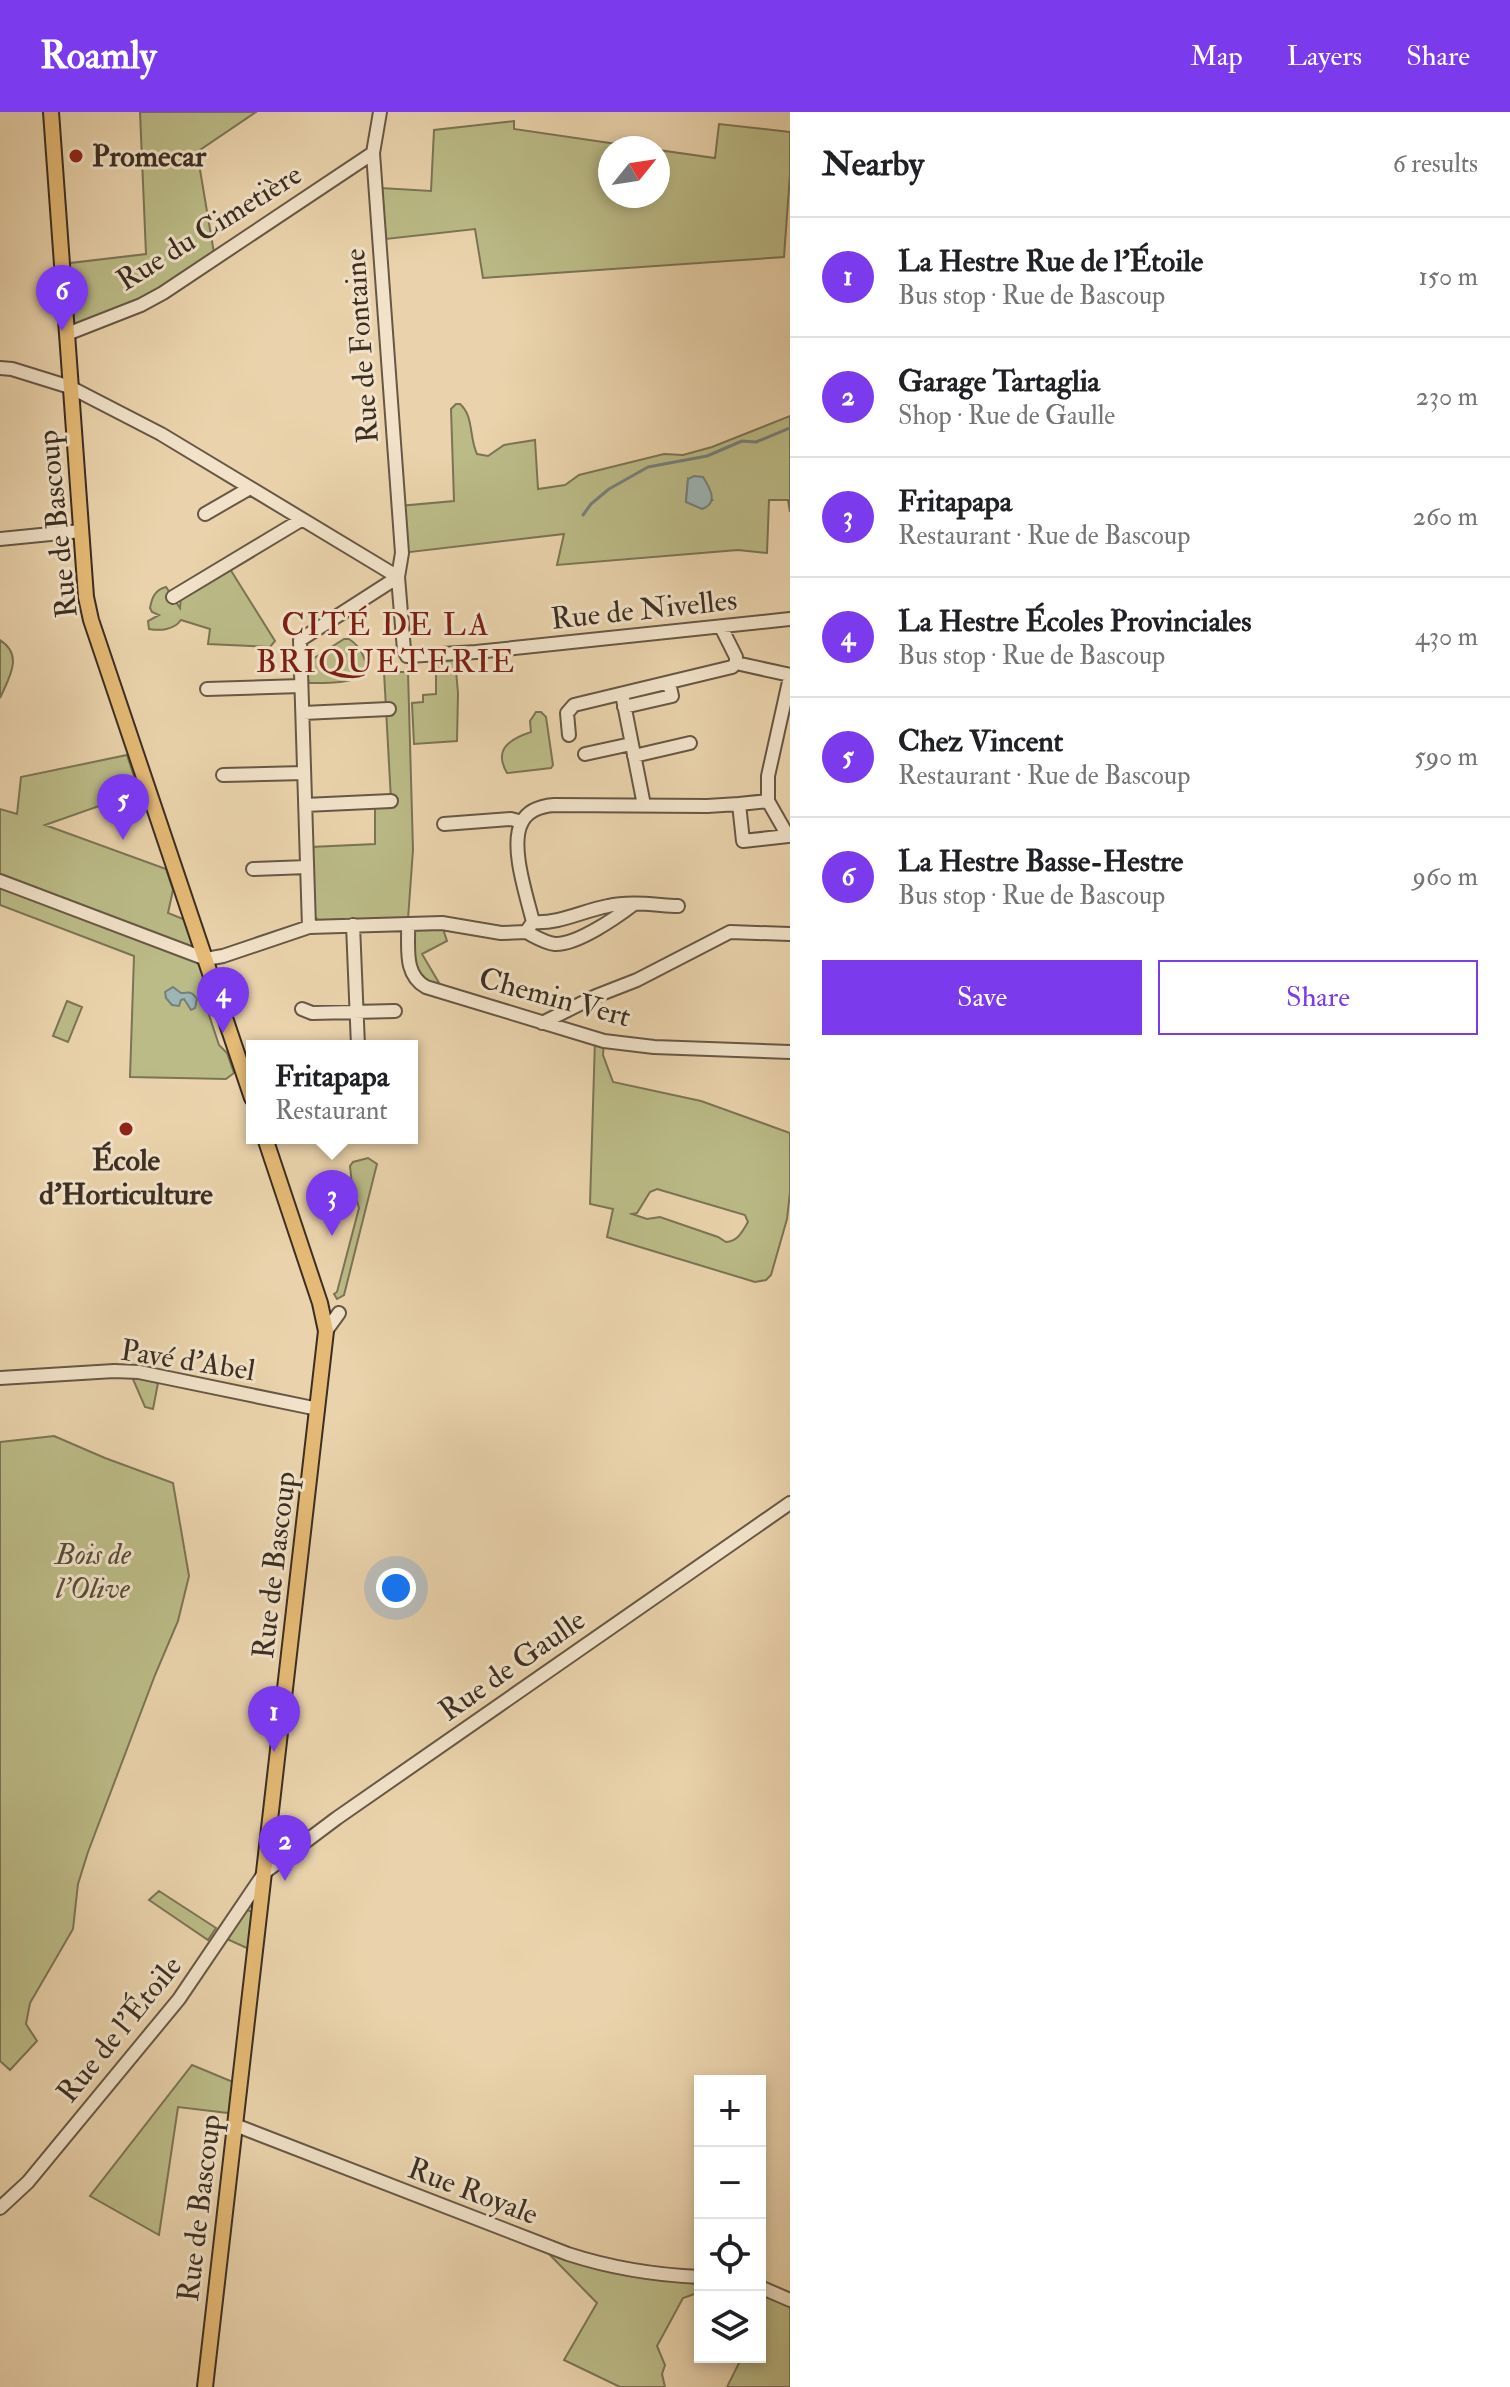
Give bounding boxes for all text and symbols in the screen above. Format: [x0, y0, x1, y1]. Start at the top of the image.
text: Roamly [40, 32, 157, 80]
text: Map [1190, 39, 1243, 74]
text: Layers [1287, 39, 1362, 74]
text: Share [1406, 39, 1470, 74]
north arrow [598, 136, 670, 208]
place label: Promecar [92, 138, 207, 175]
text: Nearby [822, 143, 924, 186]
marker: Promecar [67, 147, 85, 165]
text: 6 results [1393, 148, 1478, 180]
street label: Rue du Cimetière [110, 156, 309, 299]
text: La Hestre Rue de l'Étoile [898, 243, 1203, 280]
street label: Rue de Fontaine [336, 247, 387, 445]
text: 1 [843, 261, 853, 293]
text: 150 m [1419, 261, 1478, 293]
pin: 6 [36, 265, 88, 331]
text: Bus stop · Rue de Bascoup [898, 280, 1165, 312]
text: Garage Tartaglia [898, 363, 1100, 400]
text: 2 [841, 381, 855, 413]
text: 230 m [1416, 381, 1478, 413]
text: Shop · Rue de Gaulle [898, 400, 1115, 432]
street label: Rue de Bascoup [29, 428, 86, 620]
text: Fritapapa [898, 483, 1012, 520]
text: 3 [843, 501, 853, 533]
text: 260 m [1413, 501, 1478, 533]
text: Restaurant · Rue de Bascoup [898, 520, 1190, 552]
street label: Rue de Nivelles [549, 581, 739, 638]
text: La Hestre Écoles Provinciales [898, 603, 1251, 640]
district label: CITÉ DE LA BRIQUETERIE [256, 605, 516, 682]
text: 4 [841, 621, 855, 653]
text: 430 m [1415, 621, 1478, 653]
text: Bus stop · Rue de Bascoup [898, 640, 1165, 672]
text: Chez Vincent [898, 723, 1063, 760]
text: 5 [842, 741, 854, 773]
text: 590 m [1414, 741, 1478, 773]
text: Restaurant · Rue de Bascoup [898, 760, 1190, 792]
pin: 5 [97, 774, 149, 840]
text: La Hestre Basse-Hestre [898, 843, 1183, 880]
text: 6 [841, 861, 855, 893]
text: 960 m [1413, 861, 1478, 893]
text: Bus stop · Rue de Bascoup [898, 880, 1165, 912]
street label: Chemin Vert [475, 959, 635, 1036]
button: Save [822, 960, 1142, 1035]
button: Share [1158, 960, 1478, 1035]
pin: 4 [197, 967, 249, 1033]
popup [246, 1040, 418, 1144]
text: Fritapapa [275, 1058, 389, 1095]
text: Restaurant [275, 1095, 388, 1127]
marker: École d'Horticulture [117, 1120, 135, 1138]
place label: École d'Horticulture [39, 1141, 213, 1213]
pin: 3 [306, 1170, 358, 1236]
street label: Pavé d'Abel [118, 1332, 258, 1389]
street label: Rue de Bascoup [245, 1469, 304, 1661]
park label: Bois de l'Olive [53, 1536, 132, 1607]
your location [376, 1568, 416, 1608]
street label: Rue de Gaulle [432, 1601, 593, 1729]
pin: 1 [248, 1686, 300, 1752]
pin: 2 [259, 1815, 311, 1881]
street label: Rue de l'Étoile [48, 1948, 190, 2110]
map controls [694, 2075, 766, 2363]
button: + [694, 2075, 766, 2147]
street label: Rue de Bascoup [170, 2112, 229, 2304]
button: − [694, 2147, 766, 2219]
street label: Rue Royale [402, 2150, 543, 2233]
button: locate [694, 2219, 766, 2291]
button: layers [694, 2291, 766, 2363]

